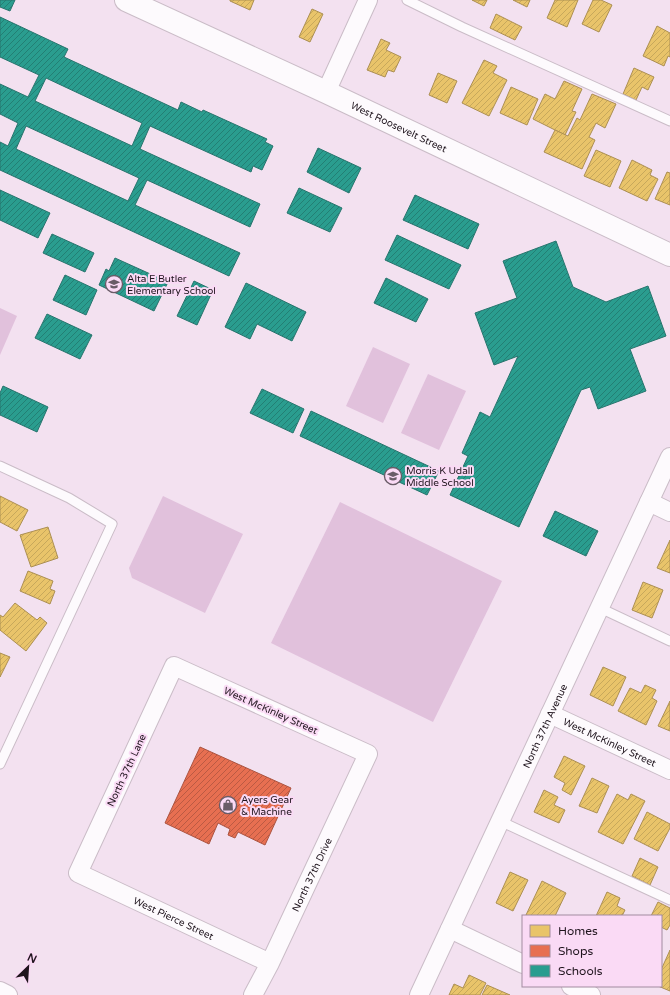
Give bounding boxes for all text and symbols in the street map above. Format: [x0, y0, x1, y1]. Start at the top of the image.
street label: West Roosevelt Street [349, 100, 449, 155]
place label: Alta E Butler Elementary School [127, 273, 216, 297]
school or university icon: Alta E Butler Elementary School [104, 274, 124, 294]
place label: Morris K Udall Middle School [406, 465, 474, 489]
school or university icon: Morris K Udall Middle School [383, 466, 403, 486]
street label: North 37th Avenue [521, 682, 570, 770]
street label: West McKinley Street [222, 685, 319, 737]
street label: West McKinley Street [561, 716, 658, 770]
street label: North 37th Lane [105, 732, 149, 809]
place label: Ayers Gear & Machine [241, 794, 293, 818]
shop icon: Ayers Gear & Machine [218, 795, 238, 815]
street label: North 37th Drive [290, 836, 335, 914]
street label: West Pierce Street [131, 895, 216, 943]
legend [522, 915, 662, 987]
text: Homes [558, 924, 598, 938]
text: Shops [558, 944, 593, 958]
north arrow [8, 947, 48, 987]
text: N [25, 951, 39, 966]
text: Schools [558, 964, 603, 978]

